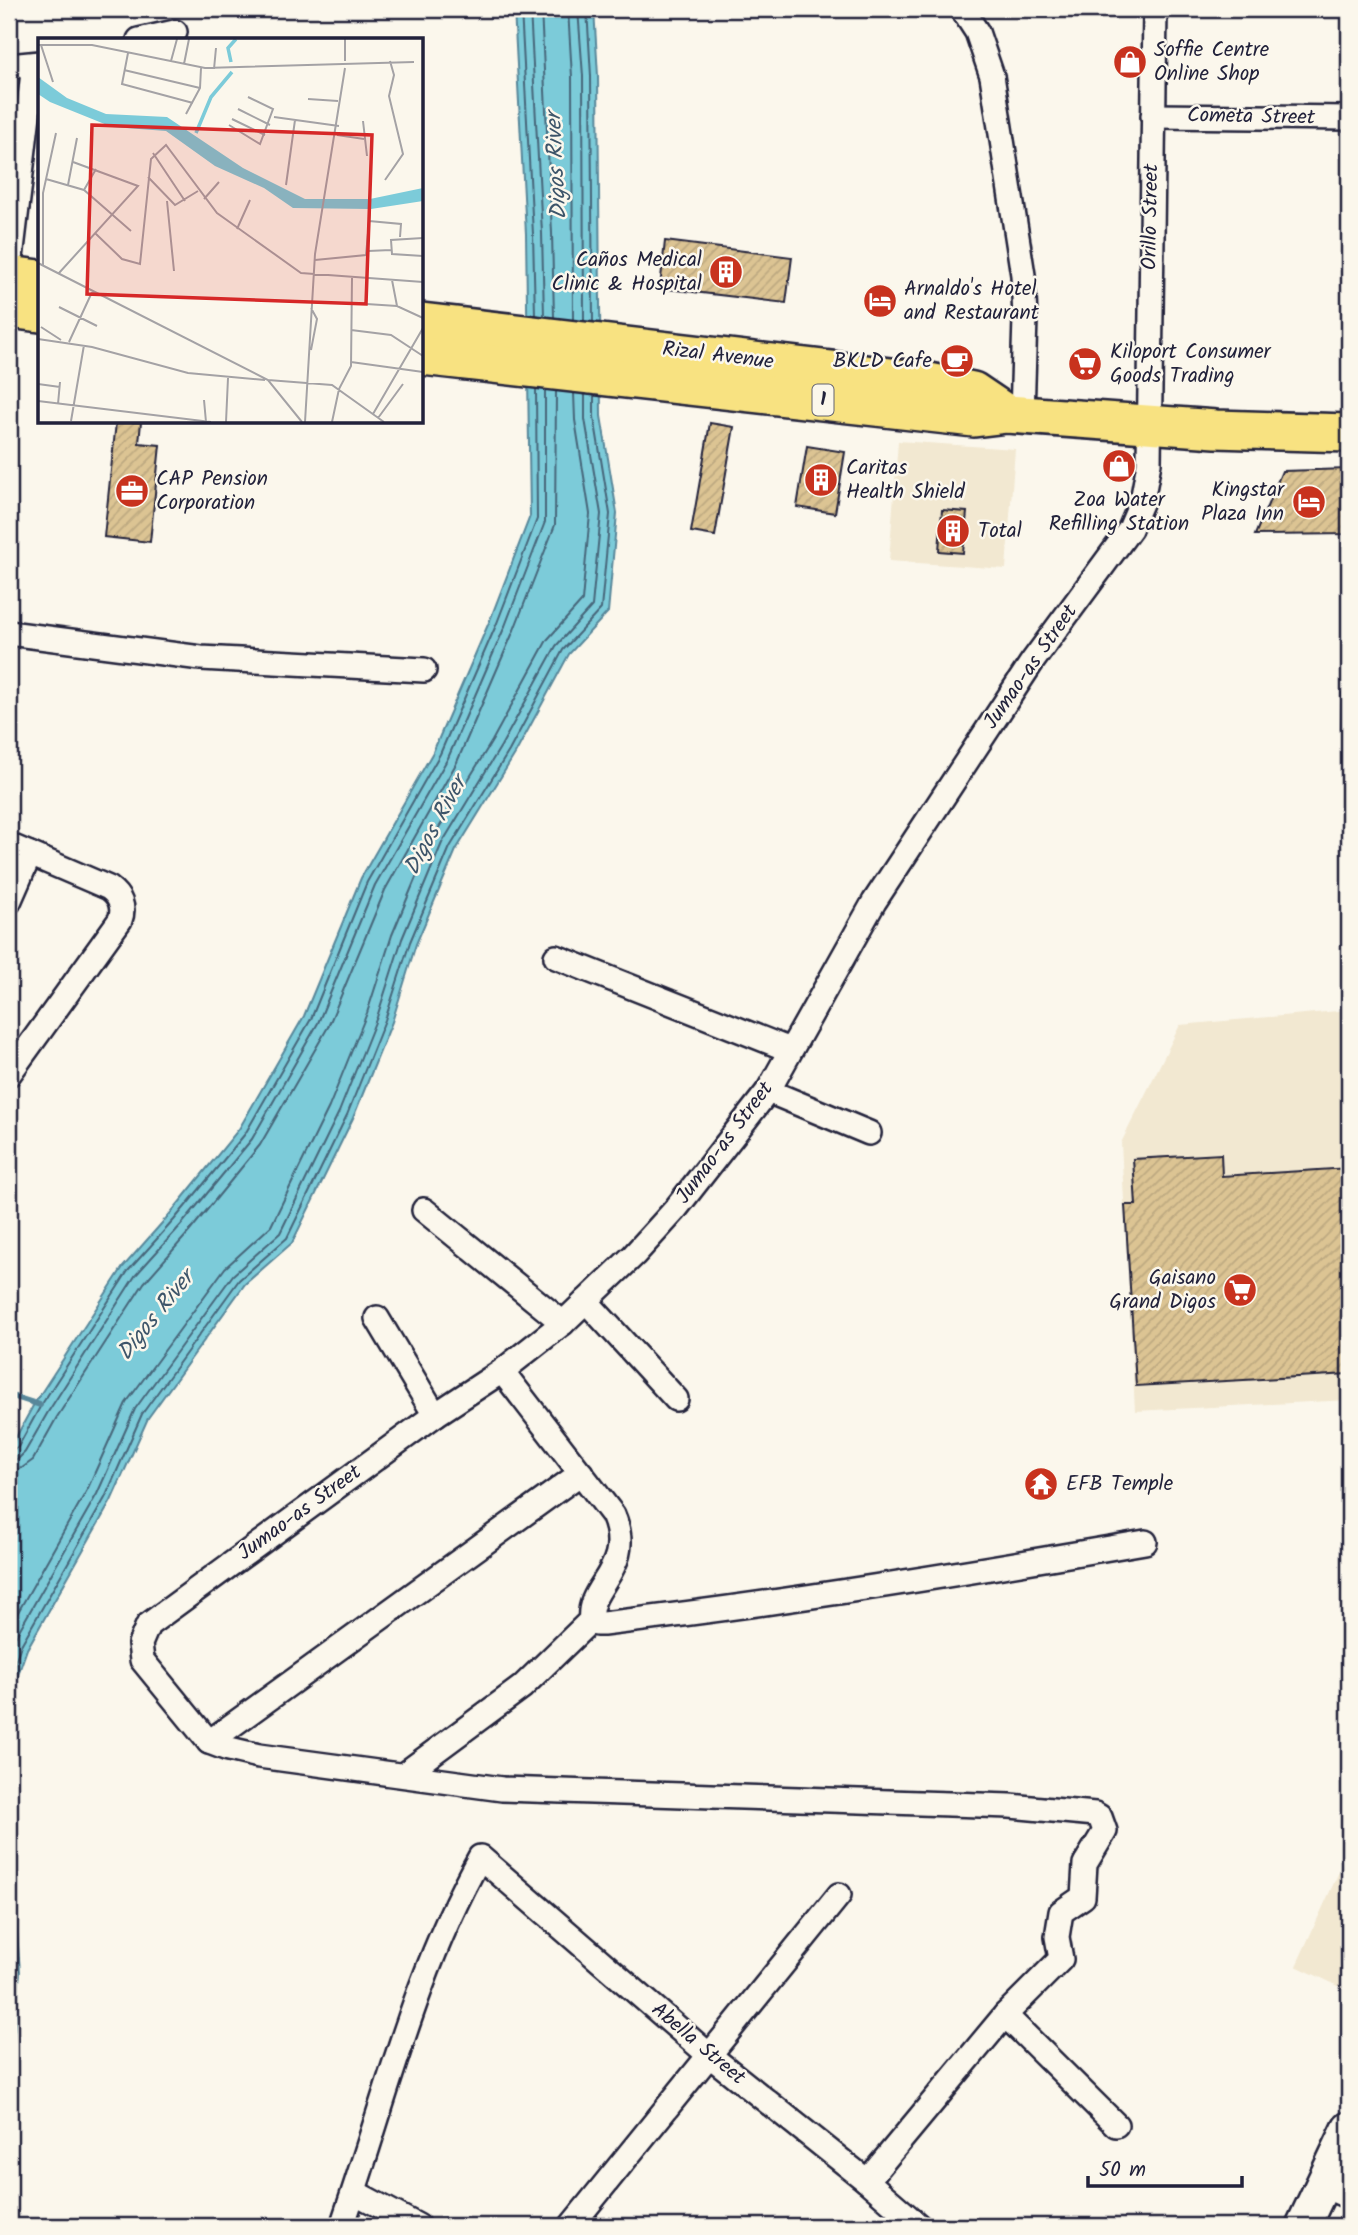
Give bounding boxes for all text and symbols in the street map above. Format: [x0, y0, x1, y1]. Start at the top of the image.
place label: Soffie Centre Online Shop [1154, 34, 1270, 91]
inset map [38, 38, 424, 424]
shop icon: Soffie Centre Online Shop [1111, 43, 1149, 81]
street label: Cometa Street [1187, 99, 1316, 135]
water label: Digos River [536, 107, 578, 220]
street label: Orillo Street [1134, 163, 1168, 270]
place label: Caños Medical Clinic & Hospital [551, 244, 702, 301]
building icon: Caños Medical Clinic & Hospital [707, 253, 745, 291]
place label: Arnaldo's Hotel and Restaurant [904, 273, 1040, 330]
hotel icon: Arnaldo's Hotel and Restaurant [861, 282, 899, 320]
street label: Rizal Avenue [661, 333, 776, 379]
place label: Kiloport Consumer Goods Trading [1110, 336, 1272, 393]
cafe icon: BKLD Cafe [938, 342, 976, 380]
place label: BKLD Cafe [833, 345, 933, 378]
supermarket icon: Kiloport Consumer Goods Trading [1066, 345, 1104, 383]
road number: 1 [812, 384, 834, 416]
shop icon: Zoa Water Refilling Station [1100, 447, 1138, 485]
place label: Caritas Health Shield [846, 452, 965, 509]
building icon: Caritas Health Shield [802, 461, 840, 499]
place label: CAP Pension Corporation [156, 463, 268, 520]
office icon: CAP Pension Corporation [113, 472, 151, 510]
place label: Kingstar Plaza Inn [1201, 474, 1285, 531]
hotel icon: Kingstar Plaza Inn [1290, 483, 1328, 521]
place label: Zoa Water Refilling Station [1049, 484, 1189, 541]
building icon: Total [934, 512, 972, 550]
place label: Total [978, 515, 1022, 548]
street label: Jumao-as Street [976, 597, 1087, 736]
water label: Digos River [395, 766, 479, 882]
street label: Jumao-as Street [668, 1074, 783, 1211]
water label: Digos River [108, 1260, 206, 1369]
place label: Gaisano Grand Digos [1109, 1262, 1216, 1319]
supermarket icon: Gaisano Grand Digos [1221, 1271, 1259, 1309]
street label: Jumao-as Street [231, 1456, 370, 1569]
temple icon: EFB Temple [1022, 1465, 1060, 1503]
place label: EFB Temple [1066, 1468, 1174, 1501]
street label: Abella Street [643, 1994, 753, 2094]
scale bar [1088, 2144, 1242, 2188]
text: 50 m [1099, 2154, 1146, 2187]

